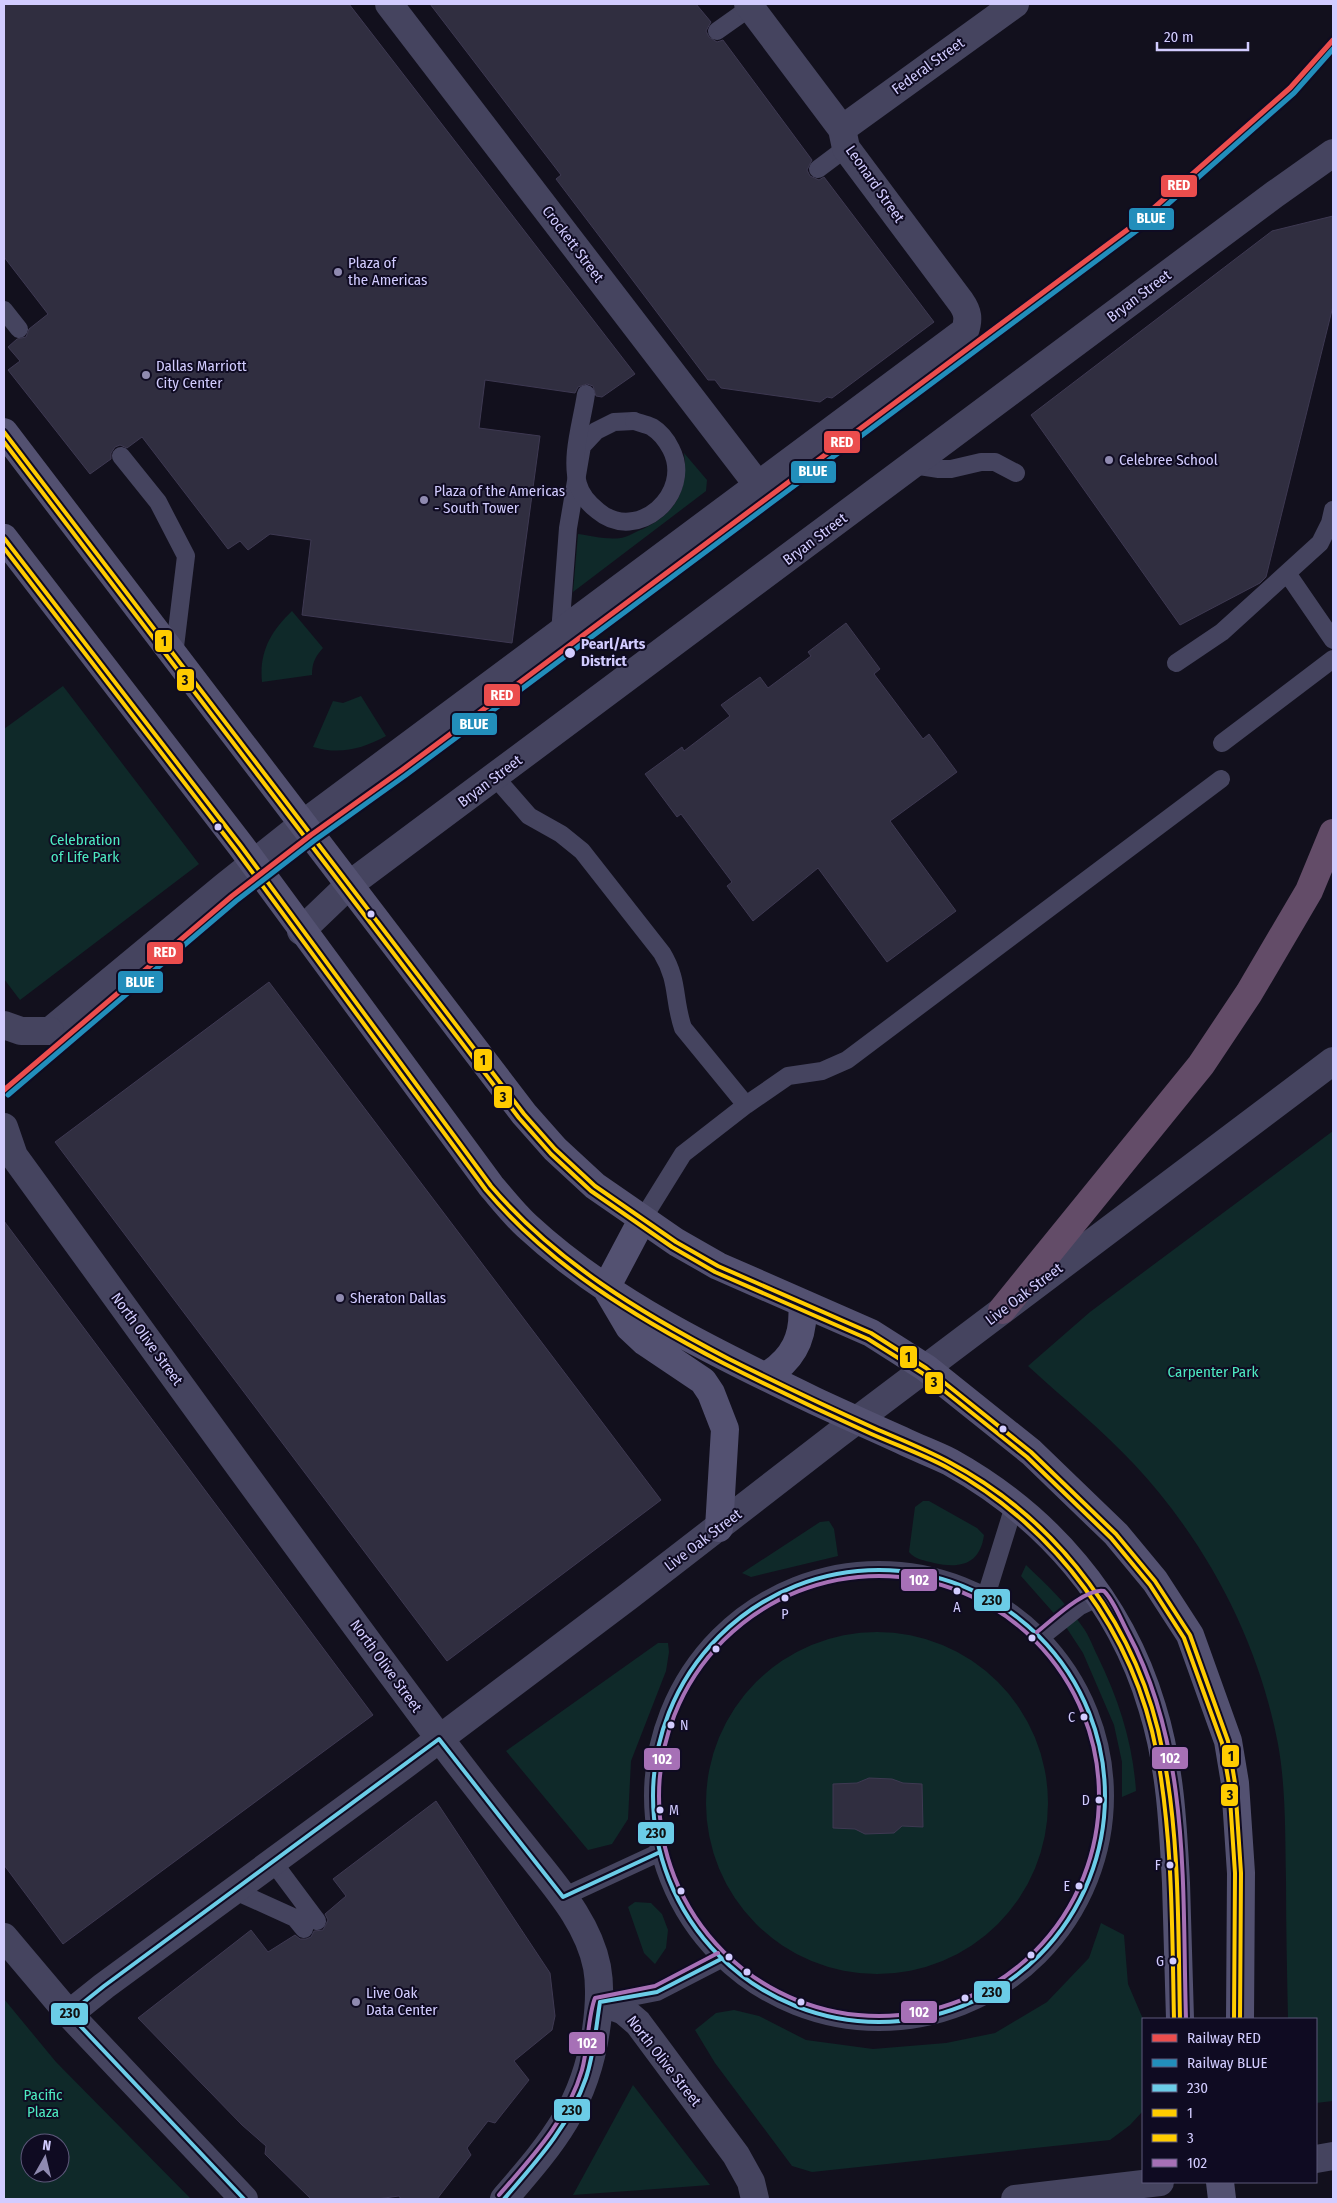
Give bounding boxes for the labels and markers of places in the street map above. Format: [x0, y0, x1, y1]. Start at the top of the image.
place label: Plaza of the Americas [348, 254, 428, 289]
marker: Plaza of the Americas [332, 266, 344, 278]
place label: Dallas Marriott City Center [156, 357, 247, 392]
marker: Dallas Marriott City Center [140, 369, 152, 381]
place label: Celebree School [1119, 451, 1218, 469]
marker: Celebree School [1103, 454, 1115, 466]
place label: Plaza of the Americas - South Tower [434, 482, 565, 517]
marker: Plaza of the Americas - South Tower [418, 494, 430, 506]
place label: Pearl/Arts District [581, 635, 646, 670]
marker: Pearl/Arts District [563, 646, 577, 660]
unlabelled marker [213, 822, 223, 832]
unlabelled marker [366, 909, 376, 919]
place label: Sheraton Dallas [350, 1289, 446, 1307]
marker: Sheraton Dallas [334, 1292, 346, 1304]
unlabelled marker [998, 1424, 1008, 1434]
marker: A [952, 1586, 962, 1596]
marker: P [780, 1593, 790, 1603]
place label: A [953, 1599, 961, 1616]
place label: P [781, 1606, 789, 1623]
unlabelled marker [1027, 1633, 1037, 1643]
unlabelled marker [711, 1644, 721, 1654]
place label: C [1068, 1709, 1075, 1726]
marker: C [1079, 1712, 1089, 1722]
place label: N [680, 1717, 689, 1734]
marker: N [666, 1720, 676, 1730]
place label: D [1082, 1792, 1090, 1809]
marker: D [1094, 1795, 1104, 1805]
place label: M [669, 1802, 679, 1819]
marker: M [655, 1805, 665, 1815]
place label: F [1155, 1857, 1161, 1874]
marker: F [1165, 1860, 1175, 1870]
place label: E [1063, 1878, 1070, 1895]
marker: E [1074, 1881, 1084, 1891]
unlabelled marker [676, 1886, 686, 1896]
unlabelled marker [1026, 1950, 1036, 1960]
unlabelled marker [724, 1952, 734, 1962]
place label: G [1156, 1953, 1164, 1970]
marker: G [1168, 1956, 1178, 1966]
unlabelled marker [742, 1967, 752, 1977]
place label: Live Oak Data Center [366, 1984, 438, 2019]
unlabelled marker [960, 1993, 970, 2003]
marker: Live Oak Data Center [350, 1996, 362, 2008]
unlabelled marker [796, 1997, 806, 2007]

